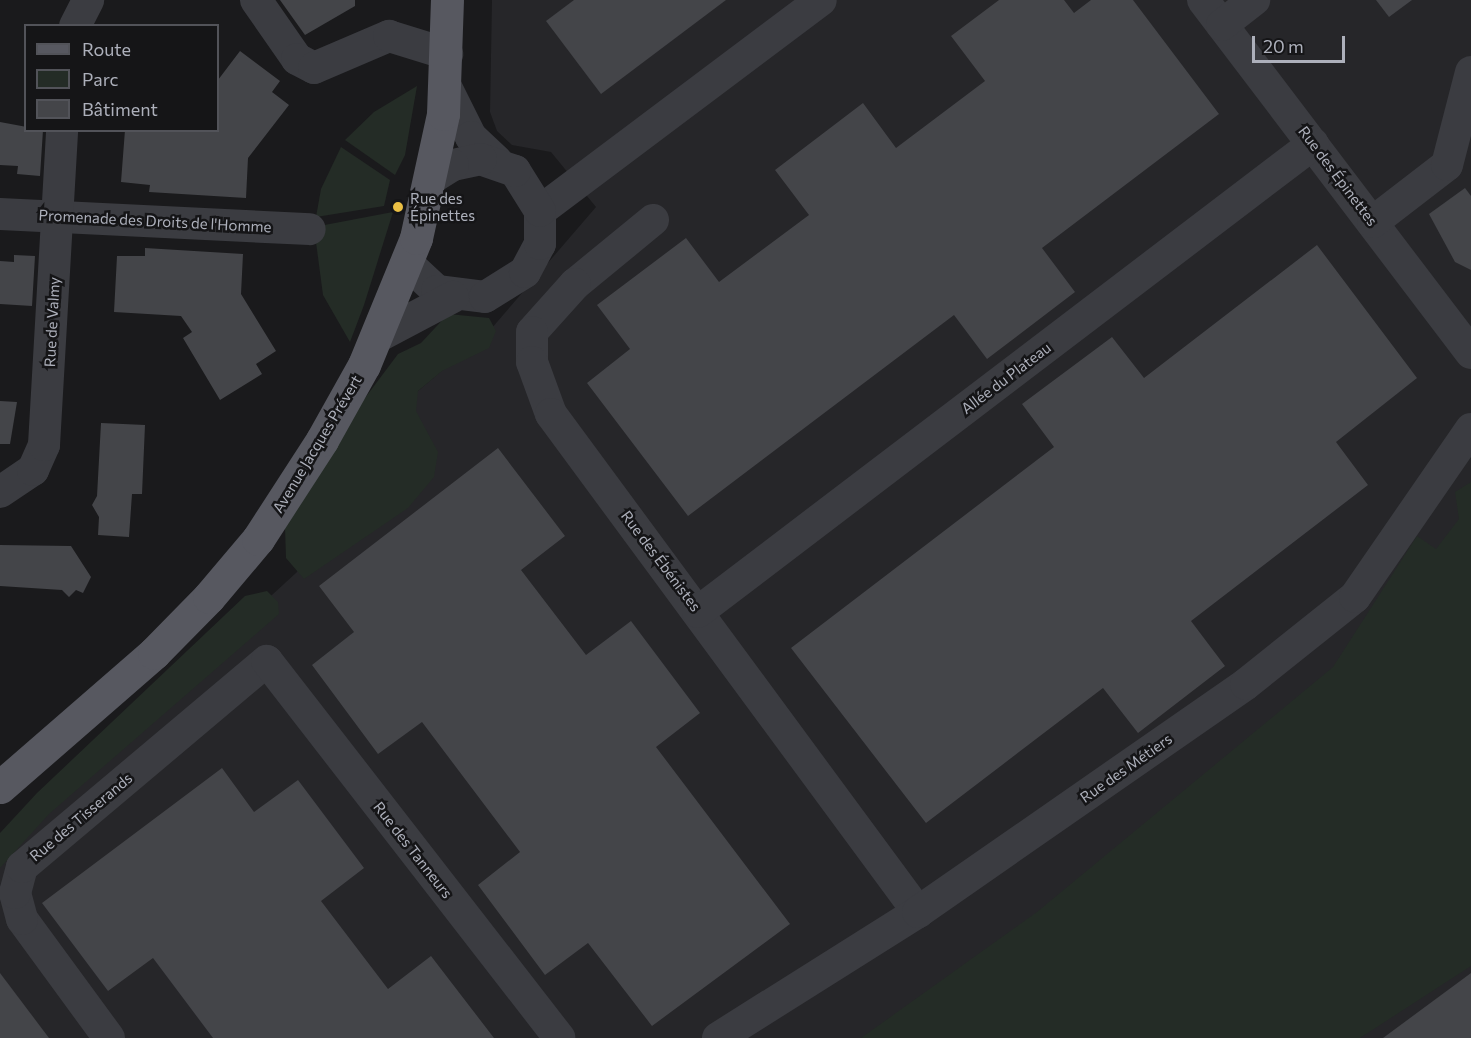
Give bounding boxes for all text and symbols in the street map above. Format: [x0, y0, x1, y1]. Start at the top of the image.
legend [24, 24, 219, 132]
scale bar [1255, 24, 1348, 62]
text: 20 m [1263, 35, 1304, 57]
text: Route [82, 38, 131, 60]
text: Parc [82, 68, 119, 90]
text: Bâtiment [82, 98, 158, 120]
street label: Rue des Épinettes [1295, 123, 1381, 229]
place label: Rue des Épinettes [410, 189, 475, 224]
marker: Rue des Épinettes [391, 200, 405, 214]
street label: Promenade des Droits de l'Homme [38, 206, 272, 236]
street label: Rue de Valmy [41, 276, 63, 368]
street label: Allée du Plateau [958, 338, 1054, 418]
street label: Avenue Jacques Prévert [269, 372, 365, 516]
street label: Rue des Ébénistes [617, 507, 705, 615]
street label: Rue des Métiers [1077, 730, 1175, 806]
street label: Rue des Tisserands [26, 769, 136, 865]
street label: Rue des Tanneurs [370, 798, 456, 902]

